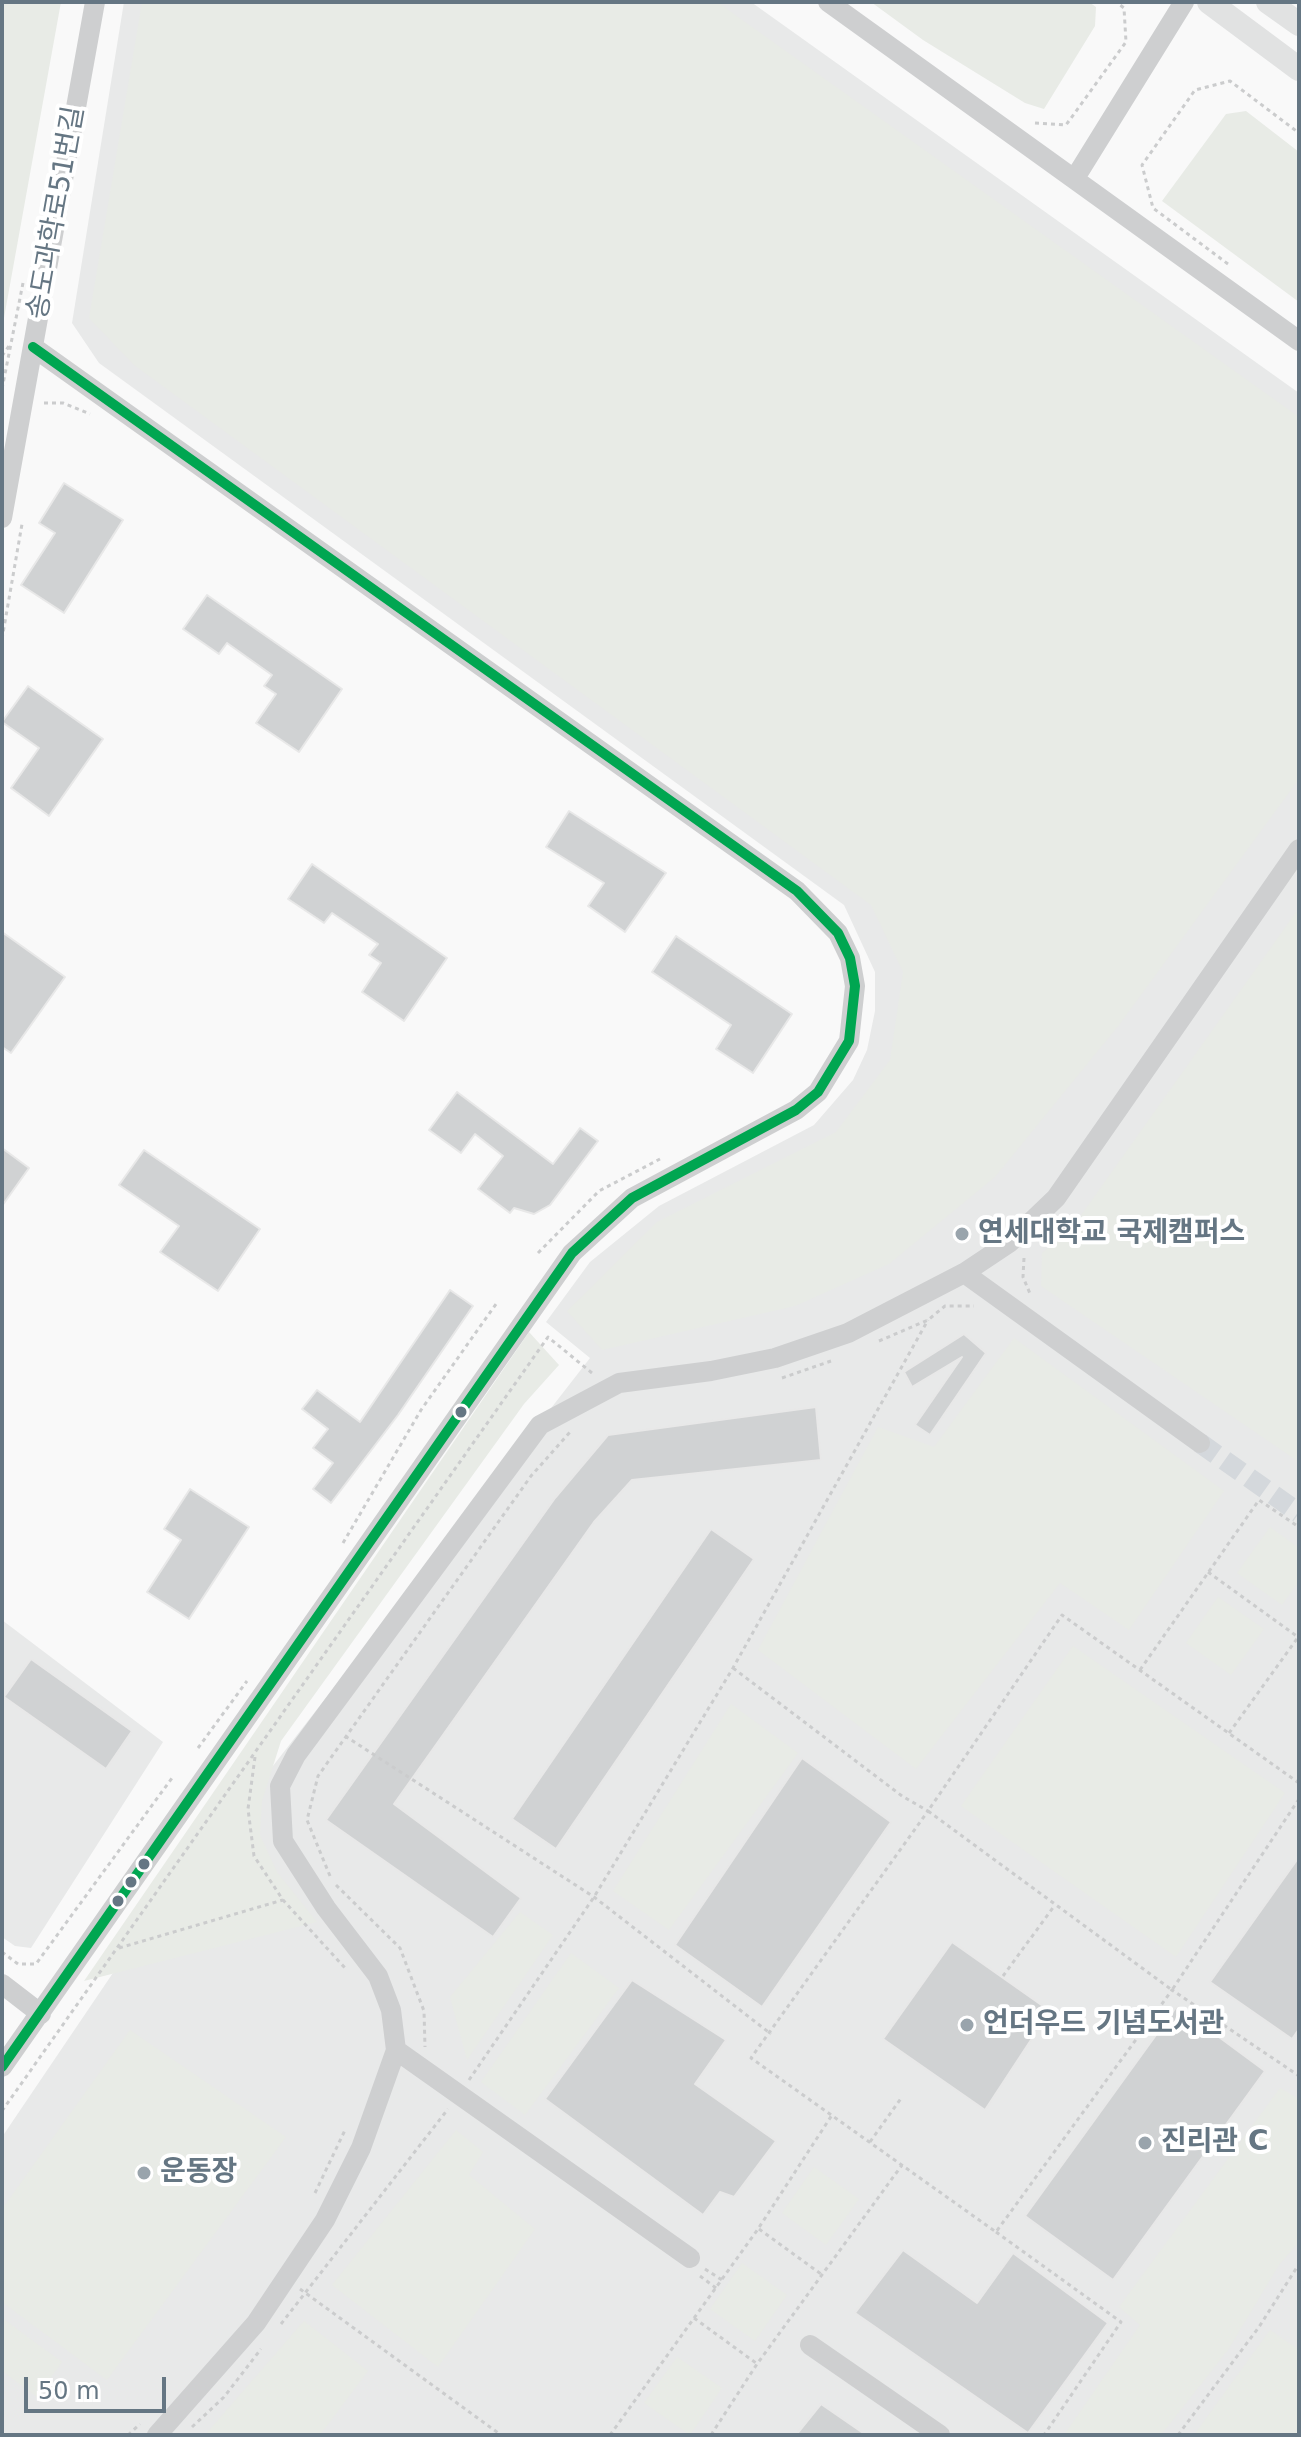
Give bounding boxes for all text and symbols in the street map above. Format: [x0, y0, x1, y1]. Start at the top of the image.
street label: 송도과학로51번길 [22, 104, 92, 322]
place label: 연세대학교 국제캠퍼스 [978, 1217, 1245, 1251]
marker: 연세대학교 국제캠퍼스 [953, 1225, 971, 1243]
unlabelled marker [453, 1404, 469, 1420]
unlabelled marker [136, 1856, 152, 1872]
unlabelled marker [123, 1874, 139, 1890]
unlabelled marker [110, 1893, 126, 1909]
place label: 언더우드 기념도서관 [983, 2008, 1225, 2042]
marker: 언더우드 기념도서관 [958, 2016, 976, 2034]
place label: 진리관 C [1161, 2126, 1269, 2160]
marker: 진리관 C [1136, 2134, 1154, 2152]
place label: 운동장 [160, 2156, 237, 2190]
marker: 운동장 [135, 2164, 153, 2182]
scale bar [28, 2361, 170, 2411]
text: 50 m [38, 2377, 100, 2405]

